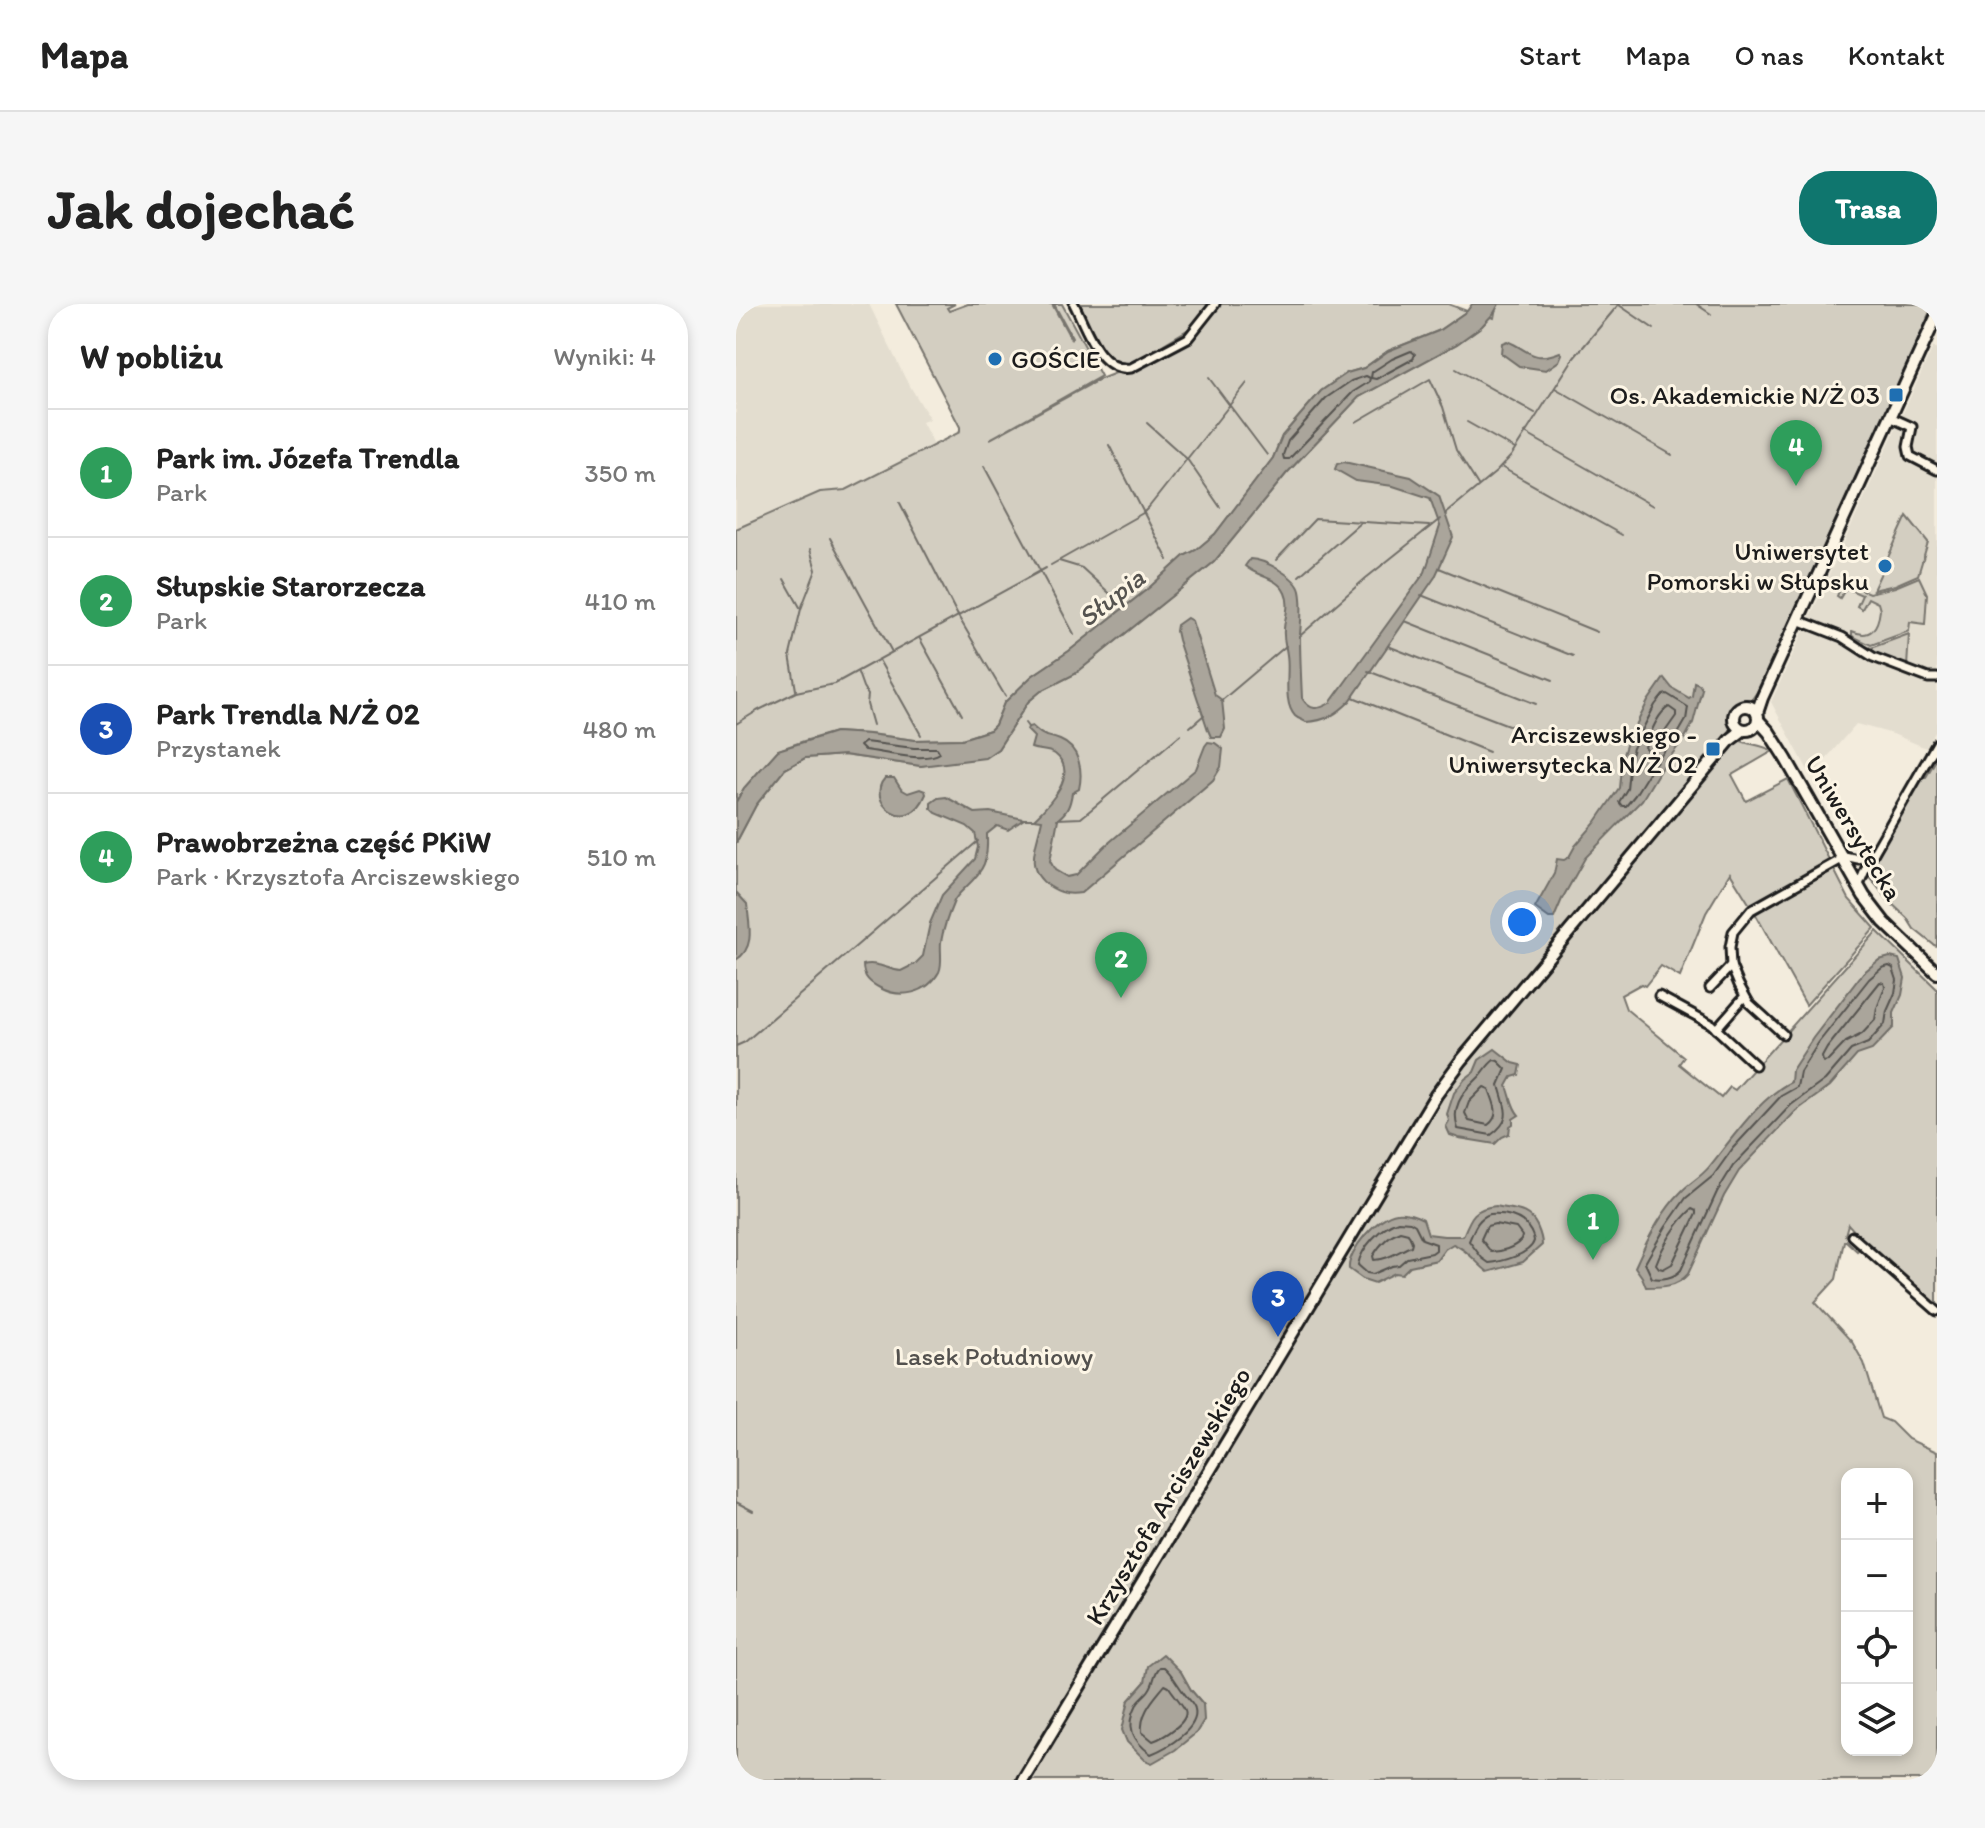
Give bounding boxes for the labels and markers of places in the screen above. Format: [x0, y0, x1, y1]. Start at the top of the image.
place label: GOŚCIE [1011, 343, 1100, 375]
marker: GOŚCIE [986, 350, 1004, 368]
place label: Os. Akademickie N/Ż 03 [1609, 379, 1880, 411]
marker: Os. Akademickie N/Ż 03 [1887, 386, 1905, 404]
pin: 4 [1770, 420, 1822, 486]
place label: Uniwersytet Pomorski w Słupsku [1646, 535, 1869, 597]
marker: Uniwersytet Pomorski w Słupsku [1876, 557, 1894, 575]
place label: Arciszewskiego - Uniwersytecka N/Ż 02 [1448, 718, 1697, 780]
marker: Arciszewskiego - Uniwersytecka N/Ż 02 [1704, 740, 1722, 758]
pin: 2 [1095, 932, 1147, 998]
pin: 1 [1567, 1194, 1619, 1260]
pin: 3 [1252, 1271, 1304, 1337]

